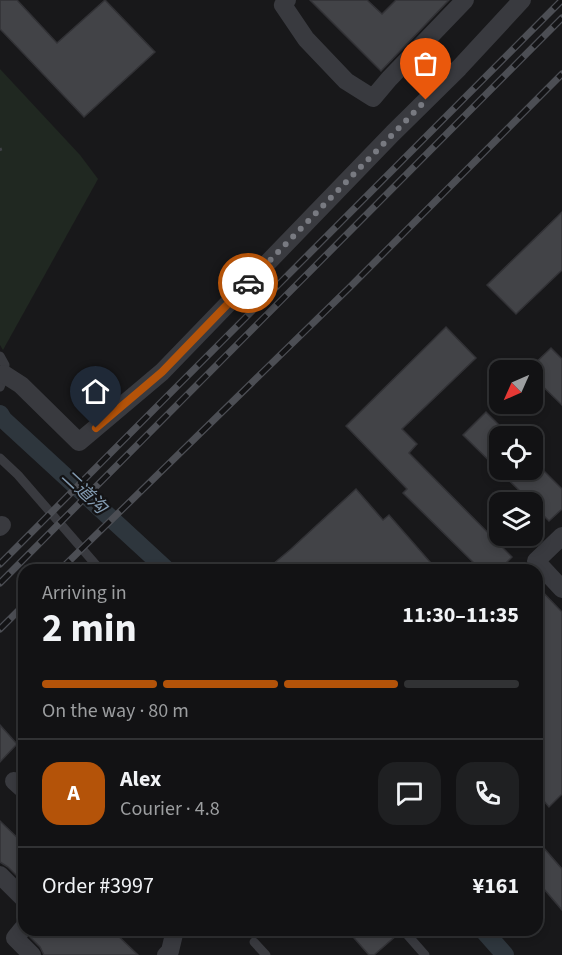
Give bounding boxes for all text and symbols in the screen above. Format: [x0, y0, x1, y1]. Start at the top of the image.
pin [400, 38, 451, 100]
icon: bag [409, 47, 442, 80]
courier [218, 253, 278, 313]
icon: car [232, 267, 265, 300]
north arrow [489, 360, 543, 414]
map controls [489, 360, 543, 546]
pin [70, 366, 121, 428]
icon: home [79, 375, 112, 408]
button: locate [489, 426, 543, 480]
water label: 二道沟 [56, 464, 114, 521]
button: layers [489, 492, 543, 546]
text: Arriving in [42, 579, 127, 607]
text: 11:30–11:35 [402, 599, 519, 631]
text: 2 min [42, 601, 137, 657]
text: On the way · 80 m [42, 697, 189, 725]
button: chat [378, 762, 441, 825]
button: phone [456, 762, 519, 825]
text: Alex [120, 763, 161, 795]
text: A [67, 777, 80, 809]
text: Courier · 4.8 [120, 795, 220, 823]
text: Order #3997 [42, 870, 154, 902]
text: ¥161 [473, 870, 519, 902]

